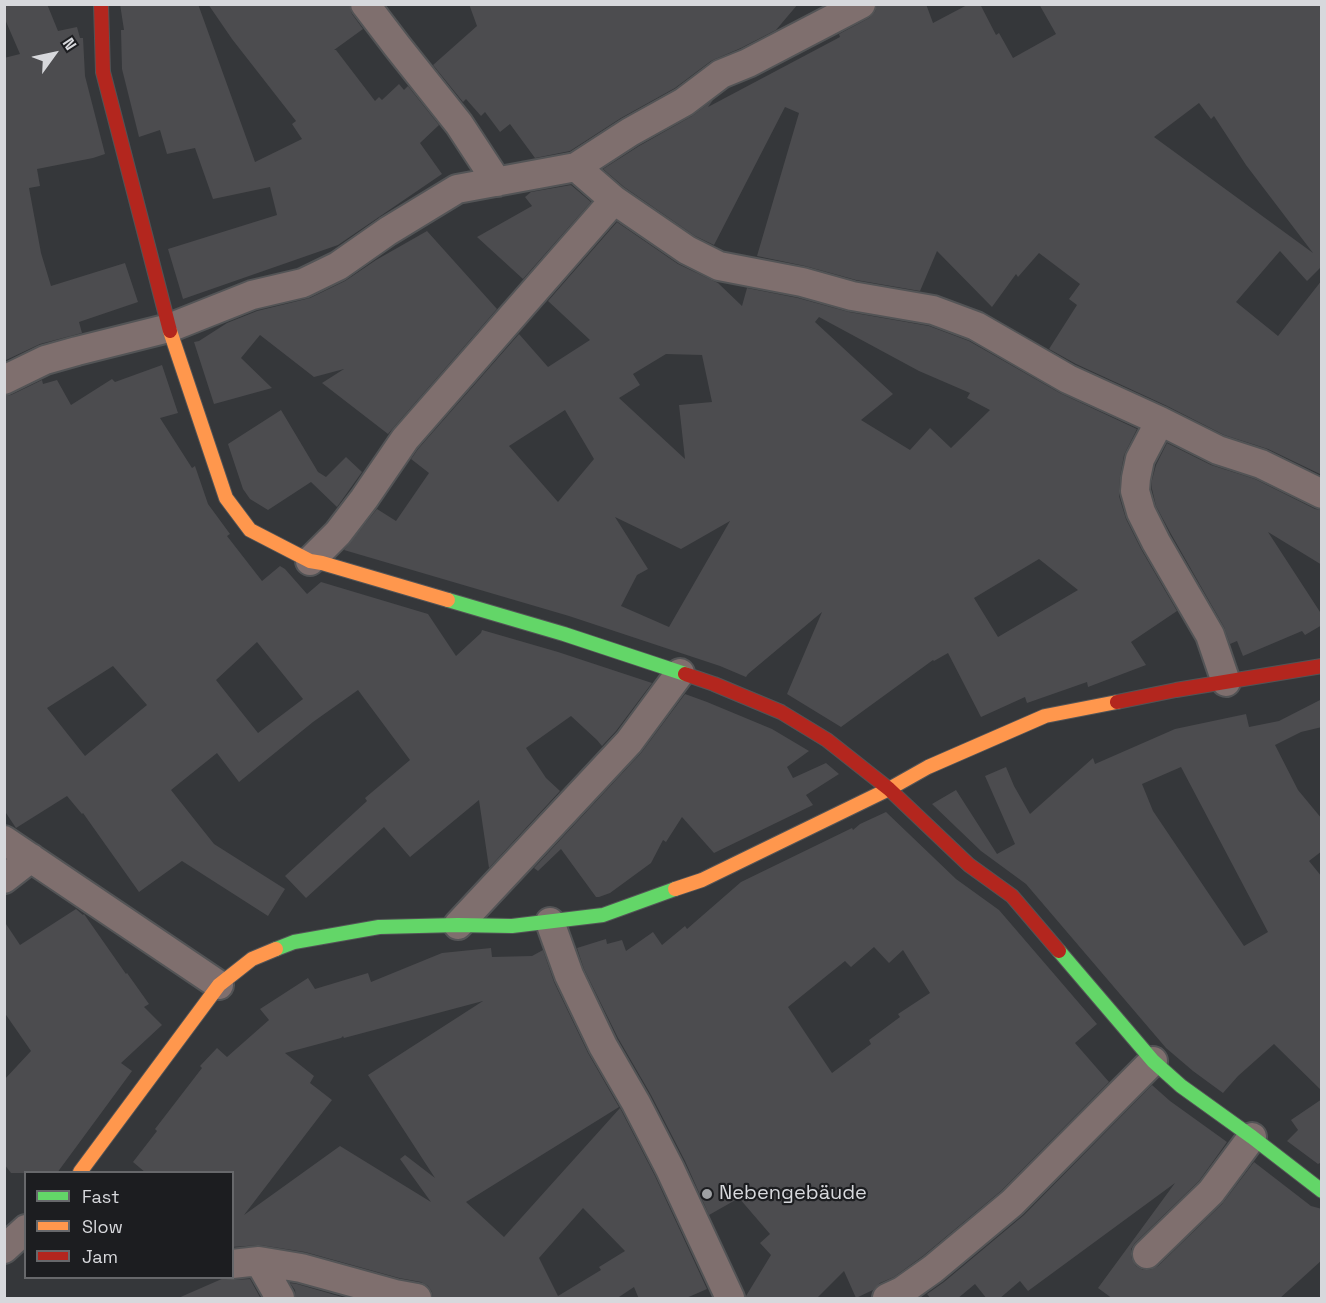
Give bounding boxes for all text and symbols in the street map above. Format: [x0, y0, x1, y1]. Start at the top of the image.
north arrow [24, 24, 84, 84]
text: N [58, 34, 81, 54]
legend [24, 1171, 234, 1279]
place label: Nebengebäude [719, 1182, 867, 1206]
text: Fast [82, 1185, 119, 1208]
marker: Nebengebäude [700, 1187, 714, 1201]
text: Slow [82, 1215, 123, 1238]
text: Jam [82, 1245, 118, 1268]

